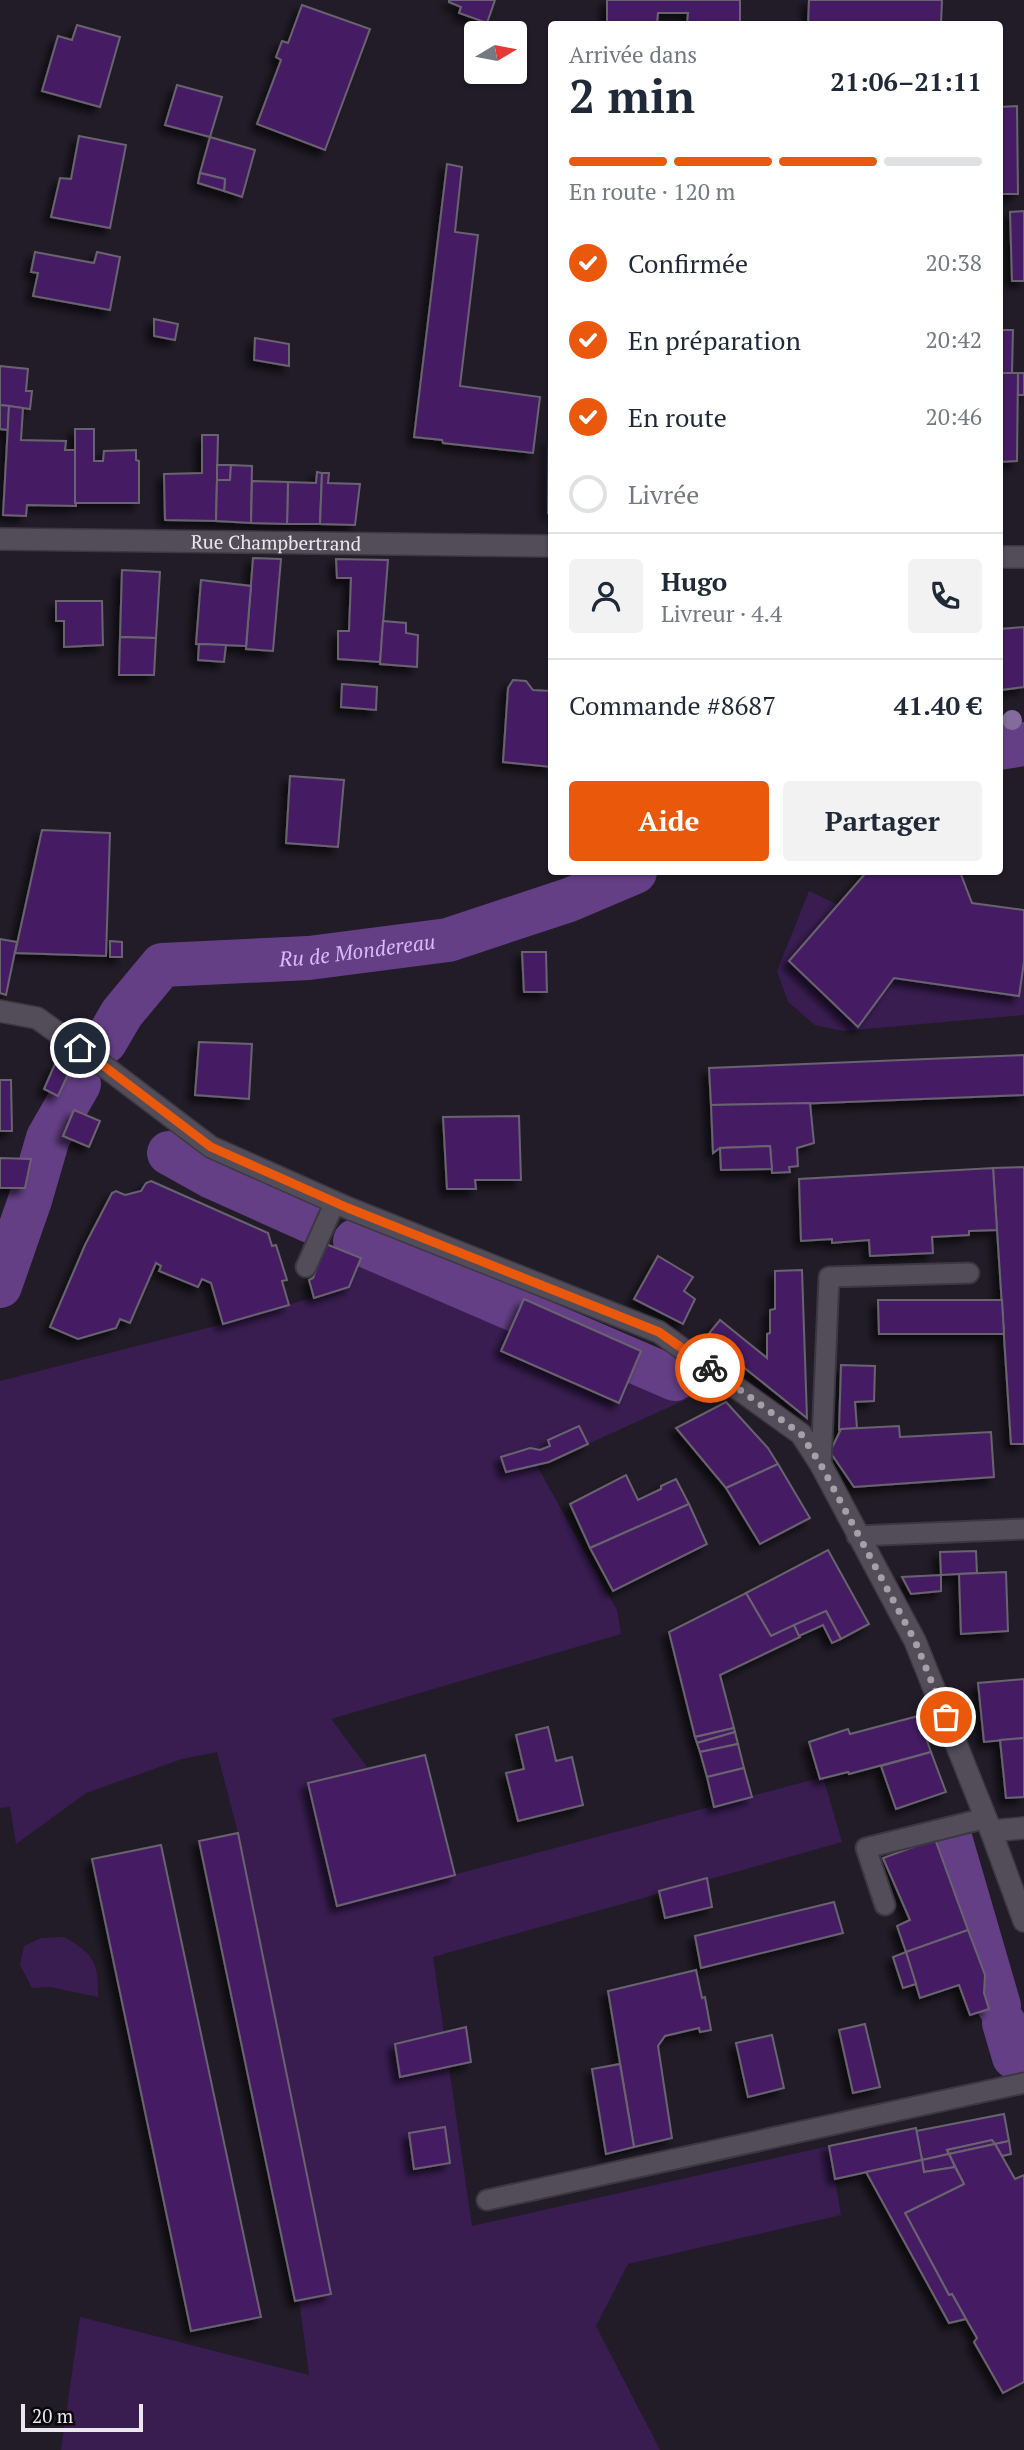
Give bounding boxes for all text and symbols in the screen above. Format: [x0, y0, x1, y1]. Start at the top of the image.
north arrow [464, 21, 527, 84]
map controls [464, 21, 527, 84]
text: Arrivée dans [569, 39, 697, 70]
text: 21:06–21:11 [830, 64, 982, 98]
text: 2 min [569, 65, 695, 126]
text: En route · 120 m [569, 176, 735, 207]
icon: check [569, 244, 607, 282]
text: Confirmée [628, 246, 748, 280]
text: 20:38 [925, 247, 982, 278]
icon: check [569, 321, 607, 359]
text: En préparation [628, 323, 801, 357]
text: 20:42 [925, 324, 982, 355]
icon: check [569, 398, 607, 436]
text: En route [628, 400, 727, 434]
text: 20:46 [925, 401, 982, 432]
text: Livrée [628, 477, 699, 511]
street label: Rue Champbertrand [191, 528, 362, 556]
button: person [569, 559, 643, 633]
button: phone [908, 559, 982, 633]
text: Hugo [661, 564, 727, 598]
text: Livreur · 4.4 [661, 598, 782, 629]
text: Commande #8687 [569, 688, 776, 722]
text: 41.40 € [894, 688, 982, 722]
button: Aide [569, 781, 769, 861]
button: Partager [783, 781, 982, 861]
water label: Ru de Mondereau [278, 927, 437, 972]
pin [50, 1018, 110, 1078]
icon: home [61, 1029, 99, 1067]
courier [675, 1333, 745, 1403]
icon: bike [691, 1349, 729, 1387]
pin [916, 1687, 976, 1747]
icon: bag [927, 1698, 965, 1736]
scale bar [21, 2401, 144, 2433]
text: 20 m [32, 2403, 73, 2428]

